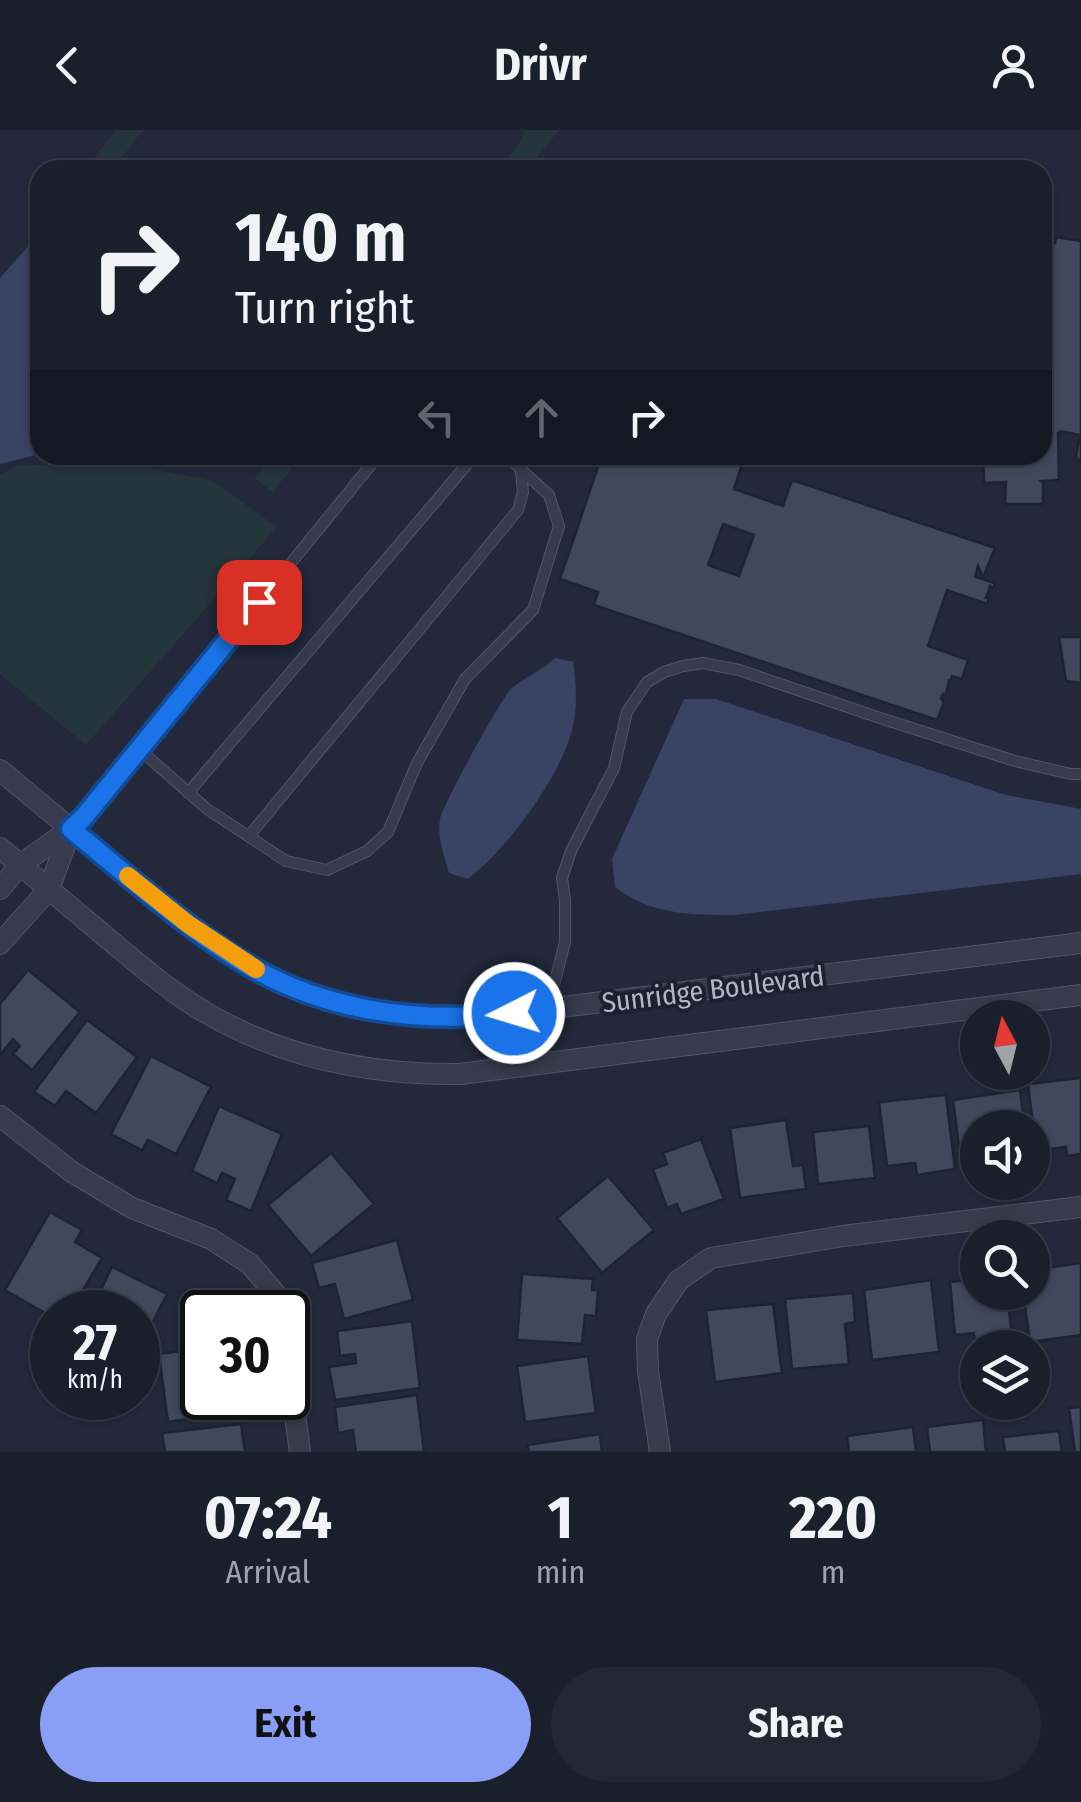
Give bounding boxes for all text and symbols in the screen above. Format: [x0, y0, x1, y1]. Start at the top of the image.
icon: back [40, 38, 95, 93]
text: Drivr [494, 38, 587, 92]
icon: person [986, 38, 1041, 93]
text: 140 m [235, 196, 407, 280]
icon: right [70, 200, 200, 330]
text: Turn right [235, 281, 414, 335]
icon: left [409, 390, 464, 445]
icon: ahead [514, 390, 569, 445]
icon: right [619, 390, 674, 445]
pin [217, 560, 302, 645]
icon: arrive [232, 575, 287, 630]
street label: Sunridge Boulevard [600, 959, 826, 1020]
position arrow [462, 961, 566, 1065]
north arrow [960, 1000, 1050, 1090]
map controls [960, 1000, 1050, 1420]
button: sound [960, 1110, 1050, 1200]
button: search [960, 1220, 1050, 1310]
speed limit sign: 30 [180, 1290, 310, 1420]
text: 27 [73, 1313, 117, 1373]
button: layers [960, 1330, 1050, 1420]
text: km/h [67, 1365, 123, 1395]
text: 07:24 [204, 1482, 332, 1554]
text: 1 [548, 1482, 573, 1554]
text: 220 [789, 1482, 877, 1554]
text: Arrival [225, 1553, 310, 1591]
text: min [536, 1553, 585, 1591]
text: m [821, 1553, 845, 1591]
button: Exit [40, 1667, 531, 1782]
button: Share [551, 1667, 1041, 1782]

